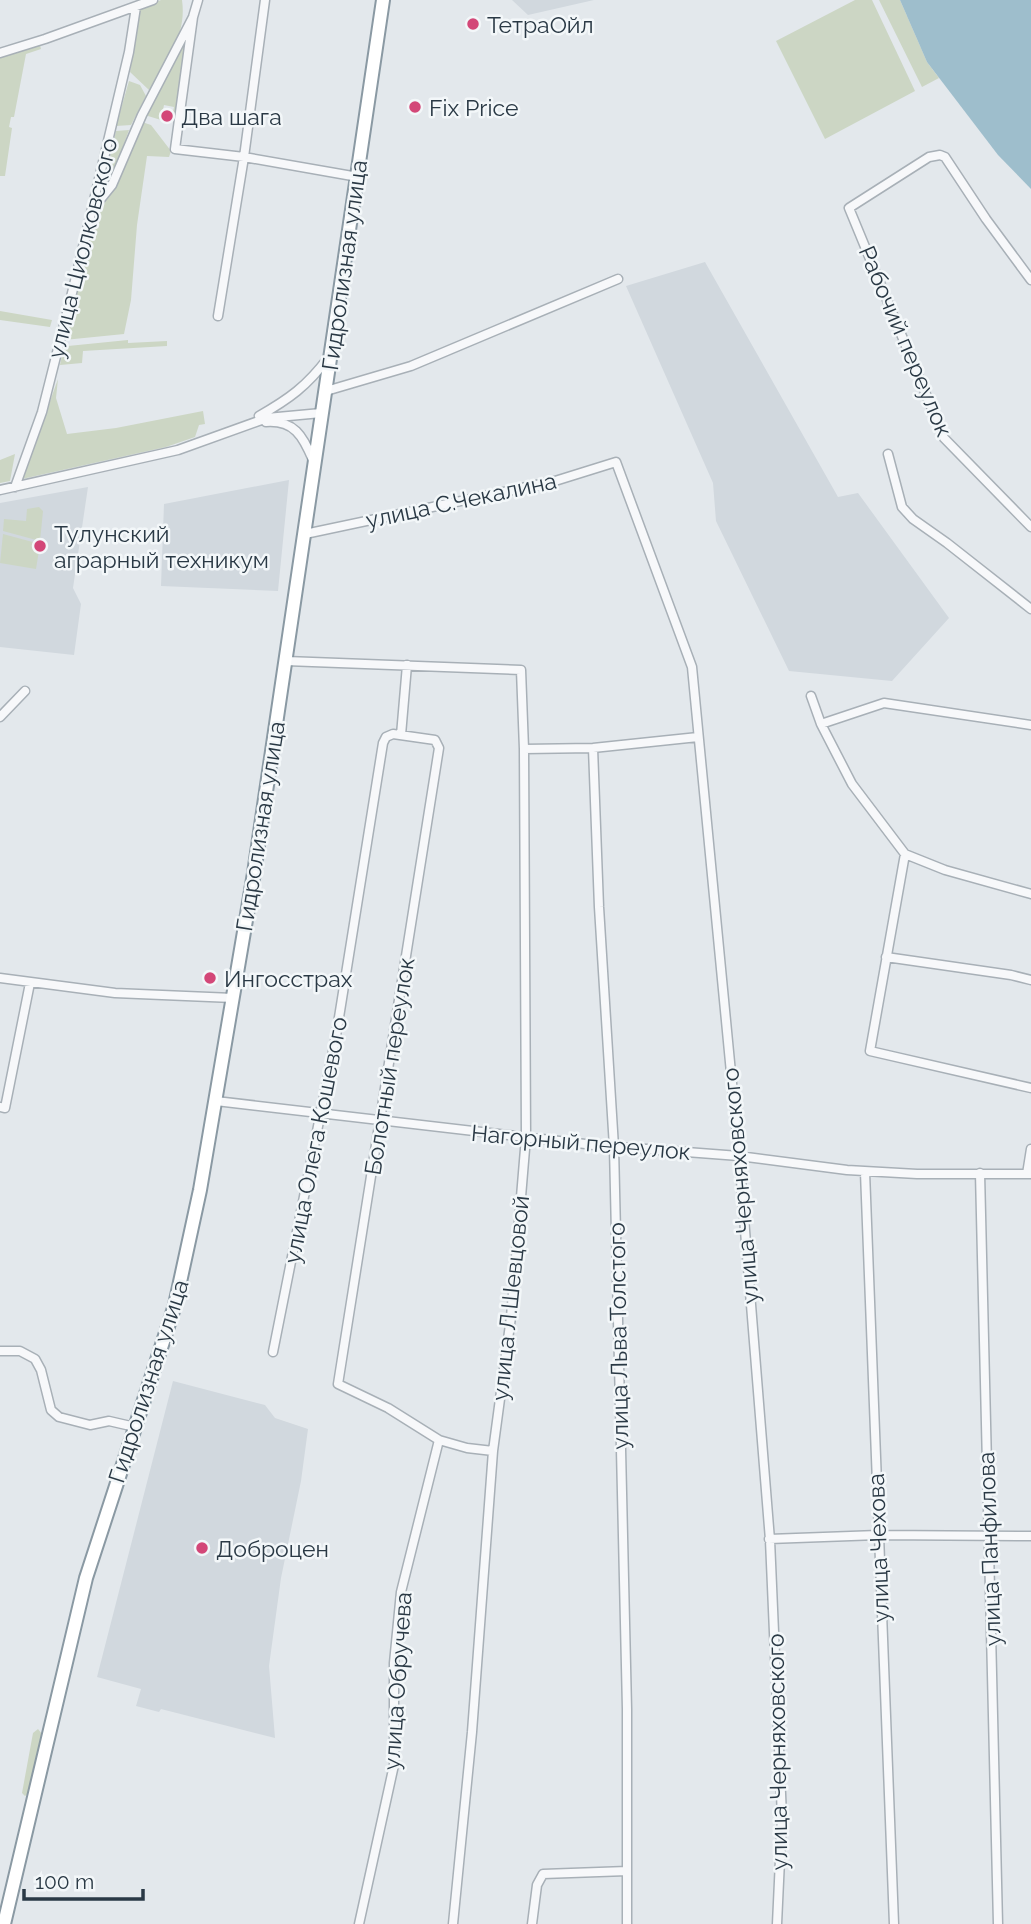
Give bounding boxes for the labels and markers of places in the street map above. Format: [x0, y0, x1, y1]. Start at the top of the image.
place label: ТетраОйл [487, 11, 594, 38]
marker: ТетраОйл [465, 16, 481, 32]
place label: Fix Price [429, 94, 518, 121]
marker: Fix Price [407, 99, 423, 115]
place label: Два шага [181, 103, 282, 130]
marker: Два шага [159, 108, 175, 124]
place label: Тулунский аграрный техникум [54, 520, 269, 573]
marker: Тулунский аграрный техникум [32, 538, 48, 554]
place label: Ингосстрах [224, 965, 353, 992]
marker: Ингосстрах [202, 970, 218, 986]
place label: Доброцен [216, 1535, 329, 1562]
marker: Доброцен [194, 1540, 210, 1556]

